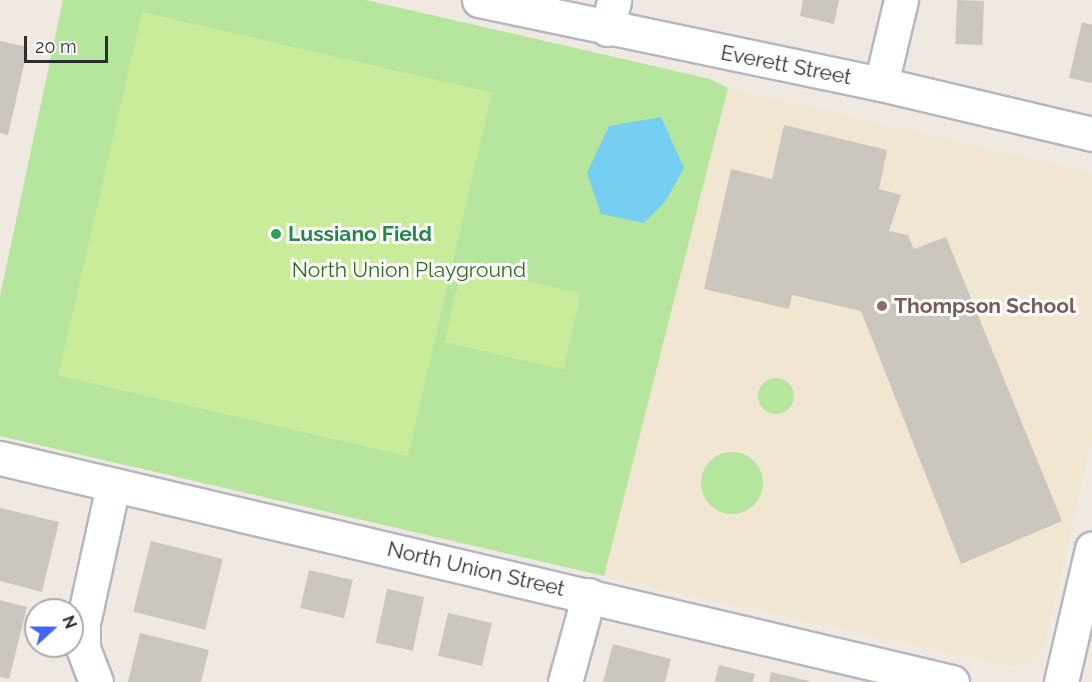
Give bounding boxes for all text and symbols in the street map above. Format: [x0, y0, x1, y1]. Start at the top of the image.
scale bar [27, 24, 111, 62]
text: 20 m [35, 36, 77, 57]
street label: Everett Street [719, 40, 853, 90]
place label: Lussiano Field [288, 221, 432, 247]
marker: Lussiano Field [269, 227, 283, 241]
park label: North Union Playground [292, 257, 526, 283]
place label: Thompson School [894, 293, 1076, 319]
marker: Thompson School [875, 299, 889, 313]
street label: North Union Street [385, 536, 567, 602]
north arrow [24, 598, 84, 658]
text: N [58, 613, 80, 631]

